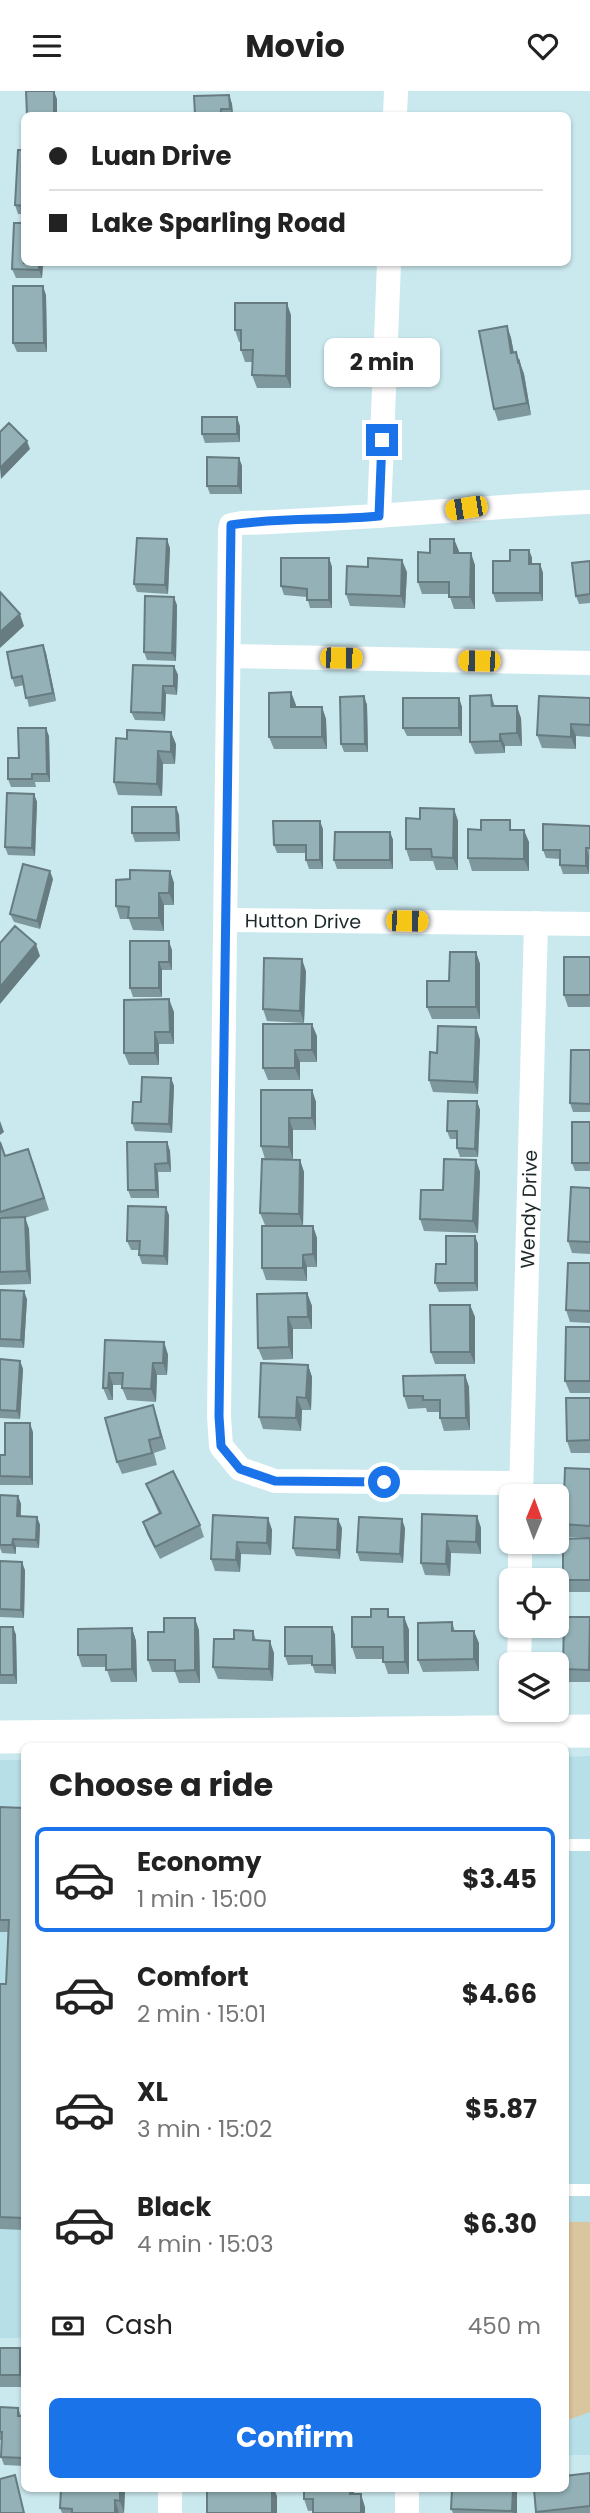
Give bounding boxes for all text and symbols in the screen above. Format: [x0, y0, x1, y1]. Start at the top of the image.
text: Movio [245, 23, 345, 68]
icon: menu [28, 27, 66, 65]
icon: heart [524, 27, 562, 65]
text: Luan Drive [91, 138, 232, 174]
text: Lake Sparling Road [91, 205, 346, 241]
callout: 2 min [324, 338, 440, 387]
text: 2 min [350, 346, 414, 378]
route end [366, 424, 398, 456]
car [444, 494, 489, 522]
car [320, 647, 363, 669]
car [458, 650, 501, 672]
street label: Hutton Drive [245, 907, 361, 935]
car [386, 910, 429, 932]
street label: Wendy Drive [514, 1149, 544, 1269]
route start [368, 1466, 400, 1498]
north arrow [499, 1484, 569, 1554]
map controls [499, 1484, 569, 1722]
button: locate [499, 1568, 569, 1638]
button: layers [499, 1652, 569, 1722]
text: Choose a ride [49, 1762, 273, 1807]
text: Economy [137, 1844, 261, 1880]
icon: car [53, 1848, 116, 1911]
text: $3.45 [462, 1861, 537, 1897]
text: 1 min · 15:00 [137, 1883, 267, 1915]
text: Comfort [137, 1959, 249, 1995]
icon: car [53, 1963, 116, 2026]
text: $4.66 [462, 1976, 537, 2012]
text: 2 min · 15:01 [137, 1998, 266, 2030]
text: XL [137, 2074, 168, 2110]
icon: car [53, 2078, 116, 2141]
text: $5.87 [465, 2091, 537, 2127]
text: 3 min · 15:02 [137, 2113, 272, 2145]
text: Black [137, 2189, 211, 2225]
icon: car [53, 2193, 116, 2256]
text: $6.30 [463, 2206, 537, 2242]
text: 4 min · 15:03 [137, 2228, 274, 2260]
icon: cash [49, 2307, 87, 2345]
text: Cash [105, 2307, 173, 2343]
text: 450 m [468, 2310, 541, 2342]
button: Confirm [49, 2398, 541, 2478]

